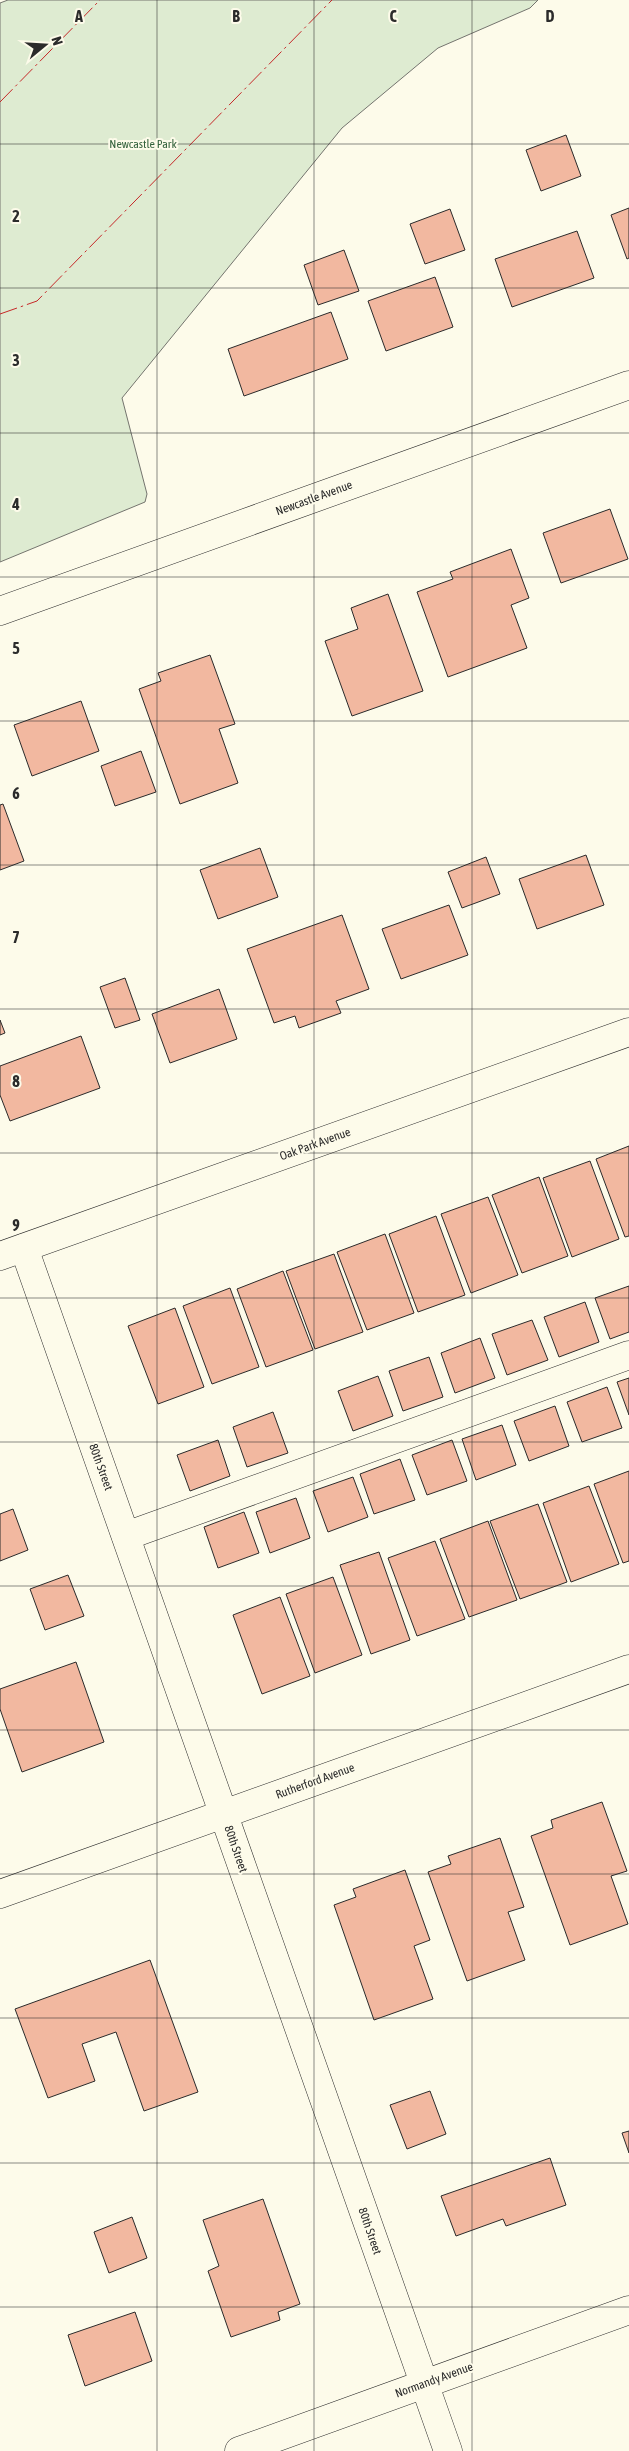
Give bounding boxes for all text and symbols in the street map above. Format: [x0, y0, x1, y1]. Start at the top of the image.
text: A [74, 7, 83, 25]
text: B [232, 7, 240, 25]
text: C [389, 7, 397, 25]
text: D [546, 7, 555, 25]
north arrow [20, 20, 70, 70]
text: N [48, 35, 66, 47]
park label: Newcastle Park [109, 137, 177, 151]
text: 2 [12, 207, 20, 225]
text: 3 [12, 351, 20, 369]
street label: Newcastle Avenue [274, 478, 354, 518]
text: 4 [11, 495, 20, 513]
text: 5 [12, 639, 20, 657]
text: 6 [12, 784, 20, 802]
text: 7 [12, 928, 20, 946]
text: 8 [12, 1072, 20, 1090]
street label: Oak Park Avenue [278, 1125, 352, 1163]
text: 9 [12, 1216, 20, 1234]
street label: 80th Street [86, 1442, 116, 1493]
street label: Rutherford Avenue [274, 1760, 356, 1802]
street label: 80th Street [221, 1824, 251, 1875]
street label: 80th Street [355, 2206, 385, 2257]
street label: Normandy Avenue [393, 2359, 475, 2401]

